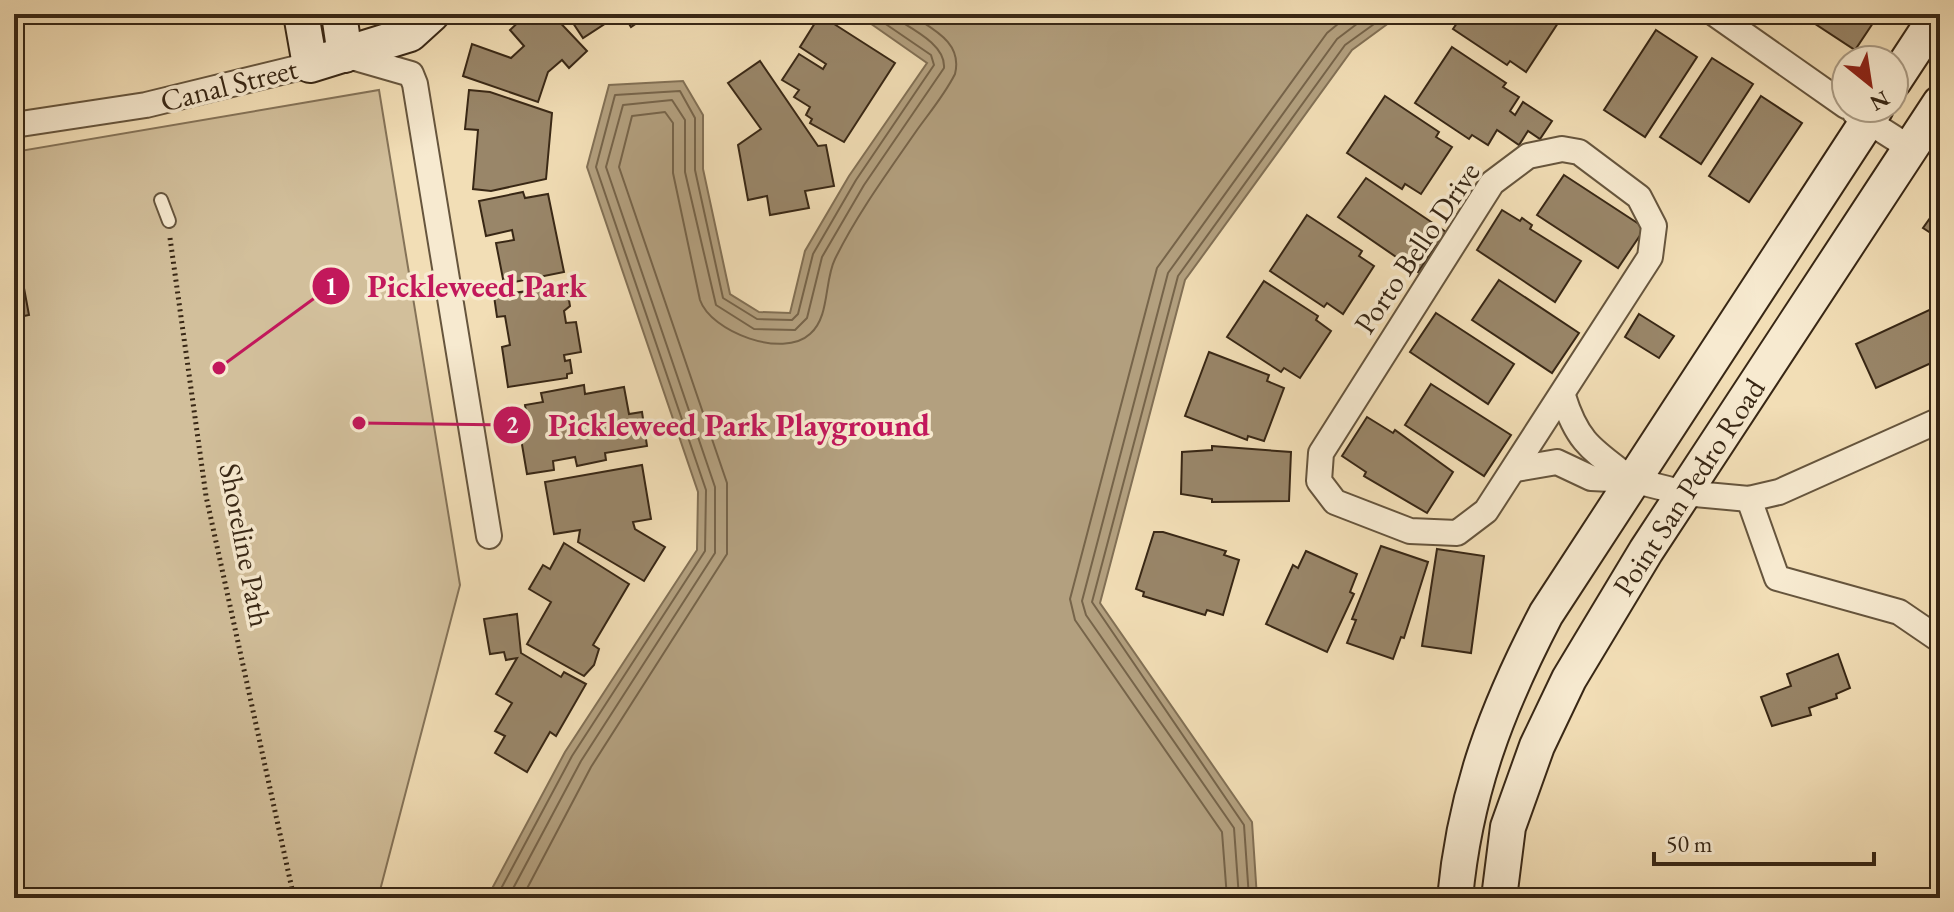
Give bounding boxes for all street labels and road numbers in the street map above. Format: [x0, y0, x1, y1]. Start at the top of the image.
street label: Canal Street [156, 48, 302, 120]
street label: Porto Bello Drive [1345, 154, 1488, 341]
street label: Point San Pedro Road [1604, 370, 1774, 603]
street label: Shoreline Path [211, 460, 280, 630]

